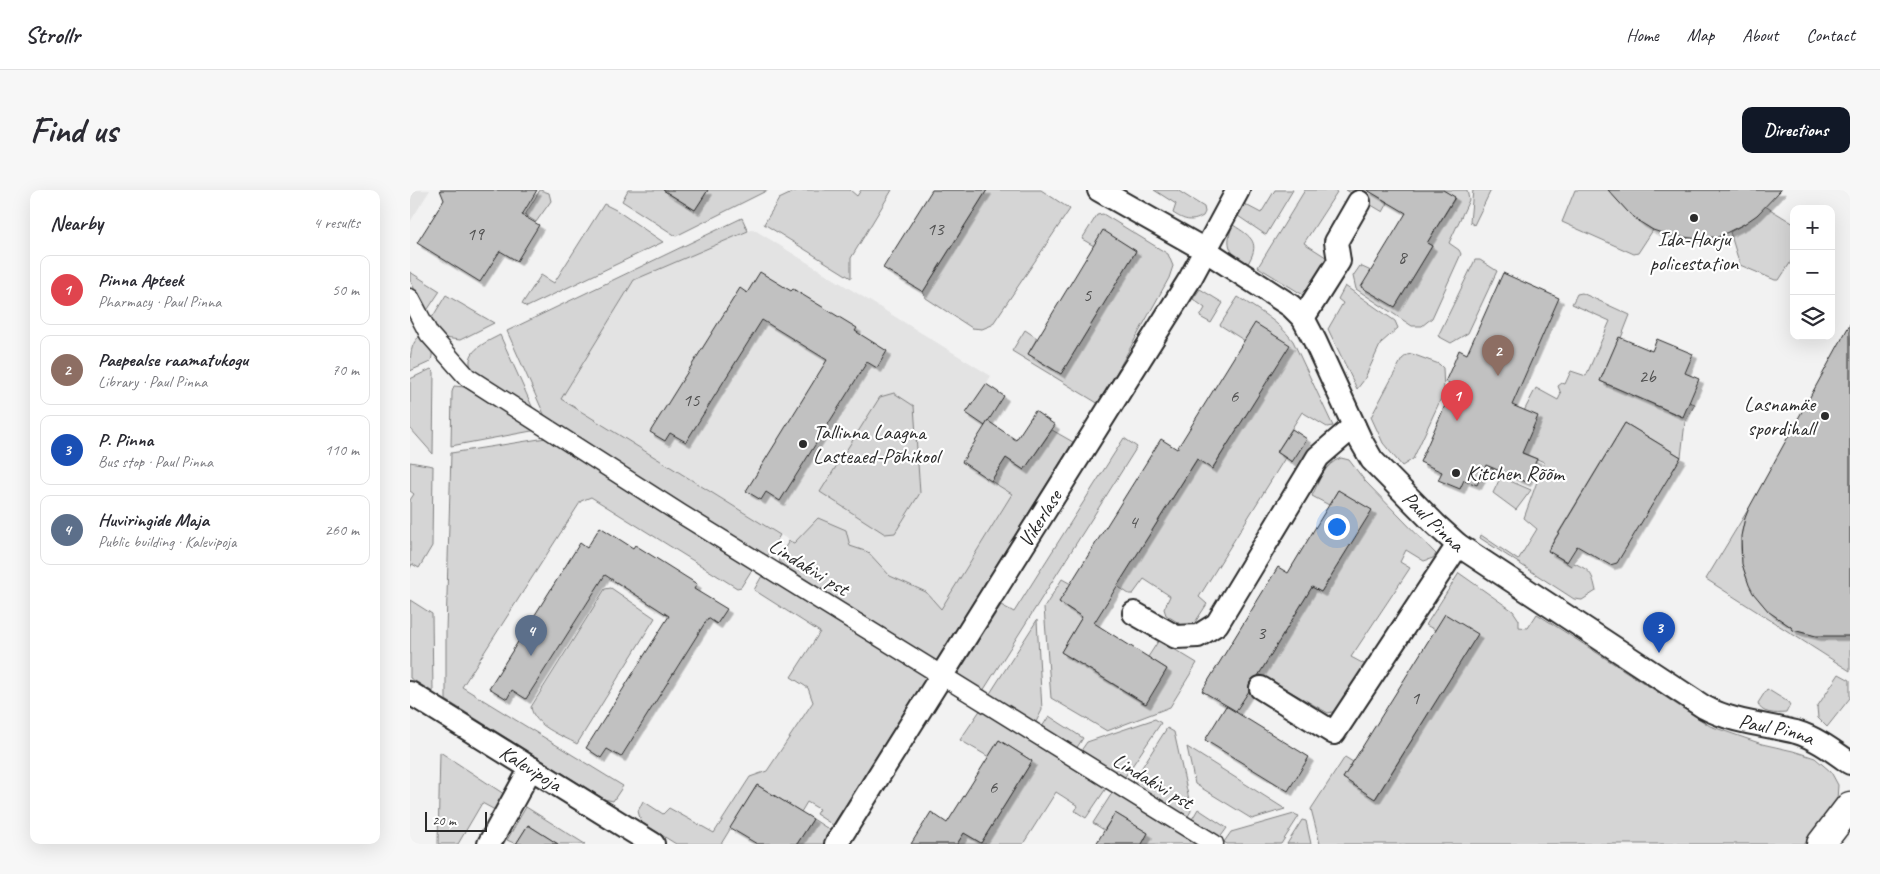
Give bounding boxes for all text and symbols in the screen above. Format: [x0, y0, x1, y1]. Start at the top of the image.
text: Strollr [25, 20, 80, 50]
text: Home [1626, 24, 1659, 46]
text: Map [1687, 24, 1714, 46]
text: About [1742, 24, 1778, 46]
text: Contact [1806, 24, 1855, 46]
button: Directions [1742, 107, 1850, 153]
text: Find us [30, 108, 117, 153]
map controls [1790, 205, 1835, 340]
button: + [1790, 205, 1835, 250]
text: Nearby [50, 210, 103, 236]
marker: Ida-Harju policestation [1688, 212, 1700, 224]
text: 4 results [313, 213, 360, 233]
house number: 13 [926, 217, 945, 241]
house number: 19 [466, 222, 485, 246]
place label: Ida-Harju policestation [1650, 226, 1739, 276]
house number: 8 [1398, 245, 1409, 269]
button: − [1790, 250, 1835, 295]
text: Pinna Apteek [98, 268, 184, 292]
text: 1 [63, 280, 71, 300]
text: 50 m [332, 280, 359, 300]
house number: 5 [1083, 283, 1093, 307]
text: Pharmacy · Paul Pinna [98, 292, 221, 312]
button: layers [1790, 295, 1835, 340]
pin: 2 [1482, 335, 1514, 376]
text: Paepealse raamatukogu [98, 348, 248, 372]
text: 2 [63, 360, 71, 380]
text: 70 m [332, 360, 359, 380]
house number: 2b [1639, 364, 1657, 388]
text: Library · Paul Pinna [98, 372, 207, 392]
pin: 1 [1441, 380, 1473, 421]
house number: 6 [1230, 384, 1240, 408]
house number: 15 [682, 388, 701, 412]
place label: Lasnamäe spordihall [1744, 391, 1818, 441]
marker: Lasnamäe spordihall [1819, 410, 1831, 422]
place label: Tallinna Laagna Lasteaed-Põhikool [813, 419, 943, 469]
text: P. Pinna [98, 428, 153, 452]
marker: Tallinna Laagna Lasteaed-Põhikool [797, 438, 809, 450]
text: 3 [63, 440, 71, 460]
text: 110 m [325, 440, 359, 460]
text: Bus stop · Paul Pinna [98, 452, 213, 472]
place label: Kitchen Rõõm [1466, 460, 1566, 486]
marker: Kitchen Rõõm [1450, 467, 1462, 479]
street label: Vikerlase [1012, 483, 1069, 552]
street label: Paul Pinna [1397, 485, 1471, 558]
text: Huviringide Maja [98, 508, 209, 532]
house number: 4 [1129, 510, 1140, 534]
your location [1324, 514, 1350, 540]
text: 4 [63, 520, 71, 540]
text: 260 m [325, 520, 359, 540]
text: Public building · Kalevipoja [98, 532, 236, 552]
street label: Lindakivi pst [764, 532, 855, 603]
pin: 3 [1643, 612, 1675, 653]
pin: 4 [515, 615, 547, 656]
house number: 3 [1257, 621, 1267, 645]
house number: 1 [1411, 686, 1421, 710]
street label: Paul Pinna [1736, 708, 1820, 752]
street label: Kalevipoja [495, 739, 568, 798]
street label: Lindakivi pst [1108, 747, 1200, 816]
house number: 6 [989, 775, 999, 799]
scale bar [425, 809, 488, 832]
text: 20 m [432, 812, 456, 829]

